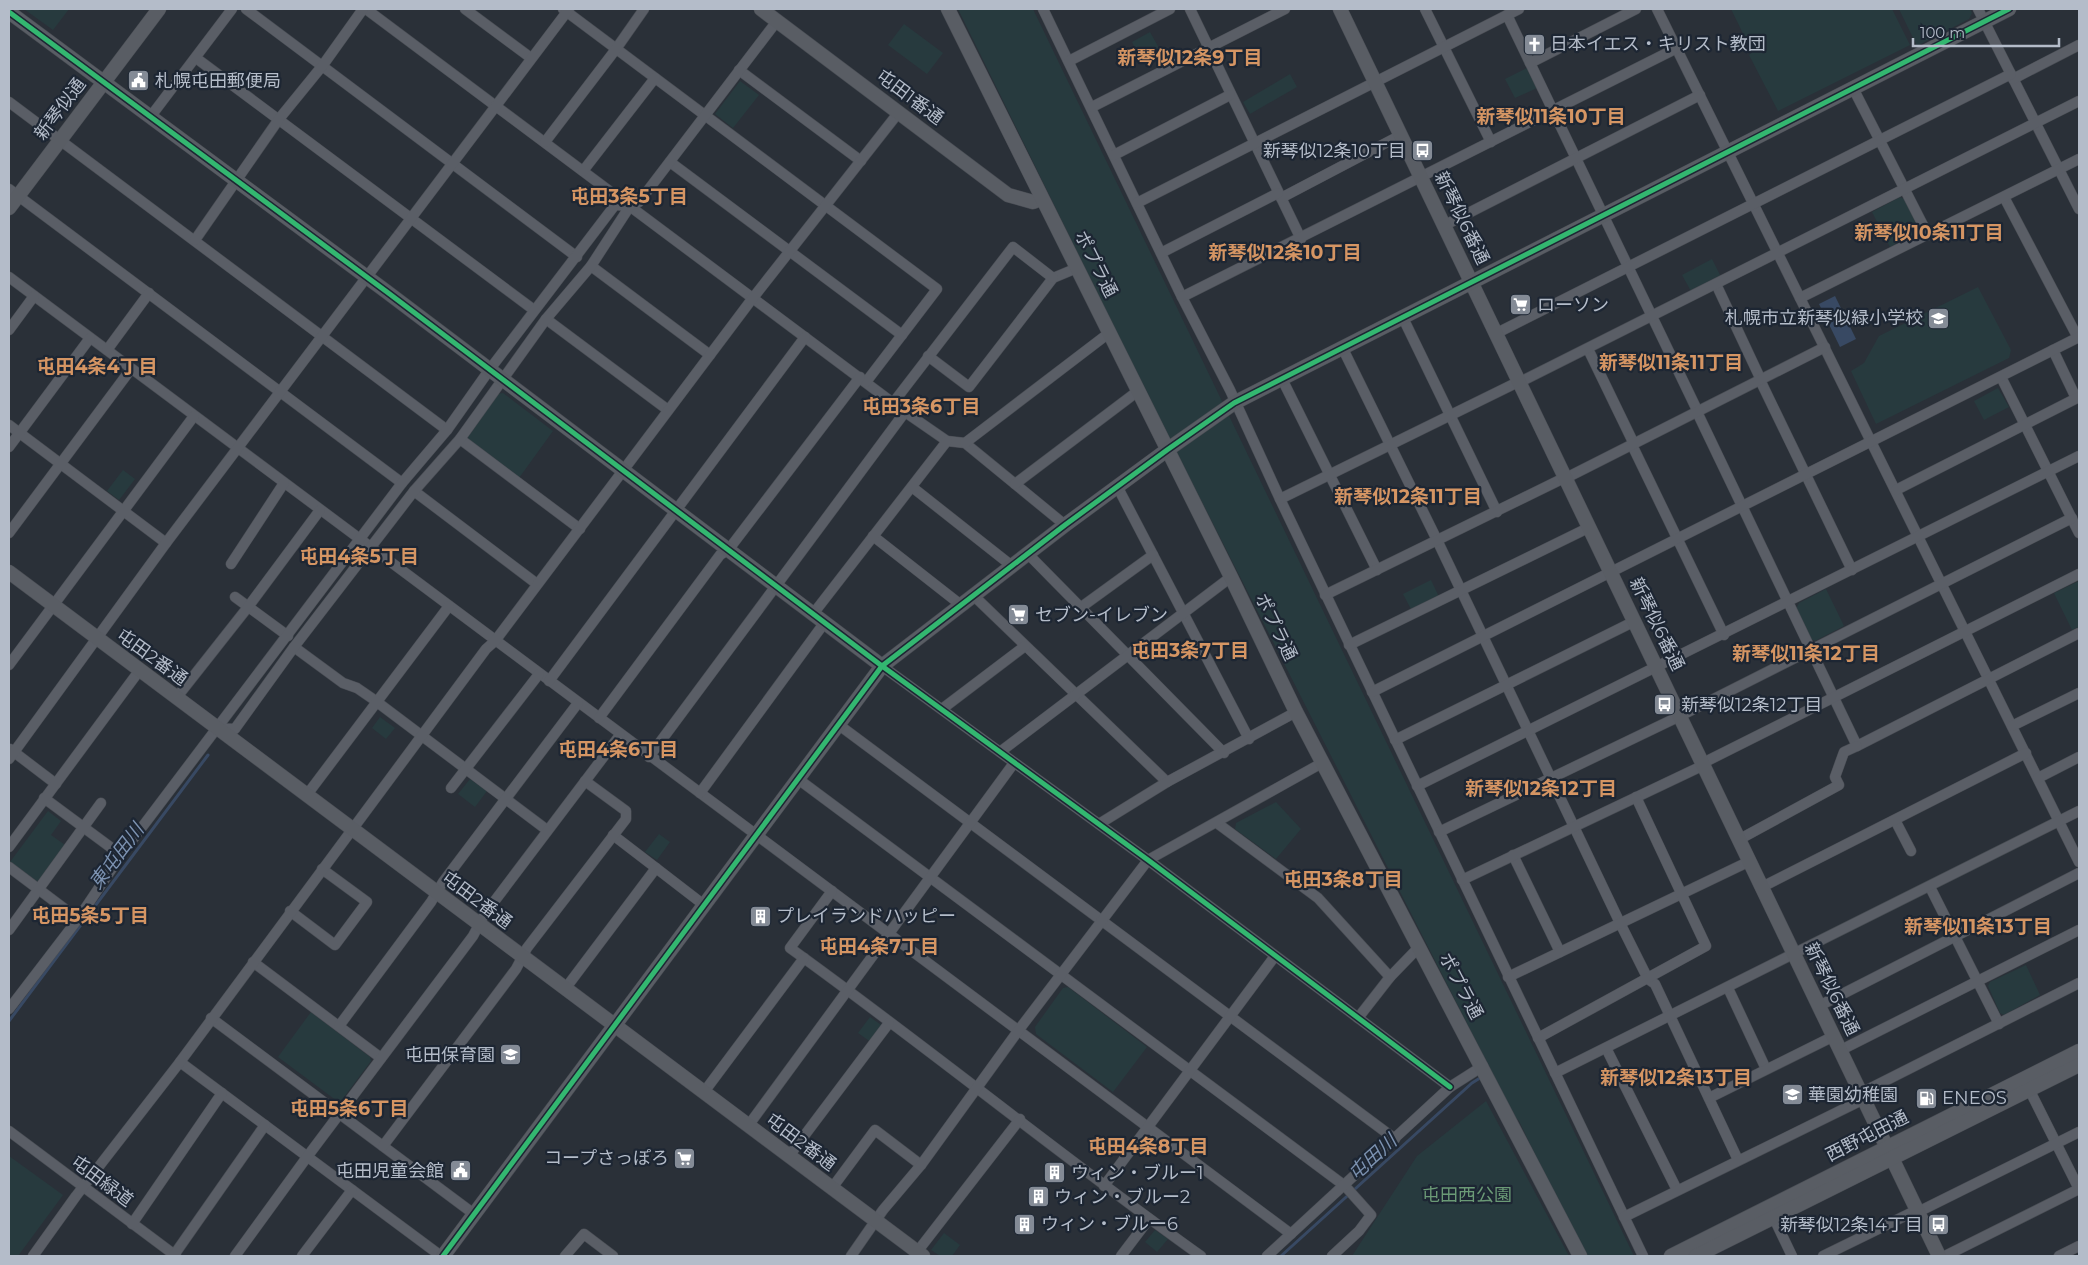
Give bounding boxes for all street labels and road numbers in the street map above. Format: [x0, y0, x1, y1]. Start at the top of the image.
street label: 屯田1番通 [872, 65, 948, 129]
street label: 新琴似通 [30, 74, 90, 144]
street label: 新琴似6番通 [1430, 168, 1494, 268]
street label: ポプラ通 [1070, 227, 1122, 301]
street label: 新琴似6番通 [1625, 574, 1689, 674]
street label: ポプラ通 [1250, 590, 1302, 664]
street label: 屯田2番通 [112, 624, 192, 690]
street label: 屯田2番通 [438, 866, 516, 934]
street label: 新琴似6番通 [1800, 939, 1864, 1039]
street label: ポプラ通 [1434, 949, 1488, 1023]
street label: 西野屯田通 [1822, 1106, 1912, 1166]
street label: 屯田2番通 [762, 1108, 840, 1176]
street label: 屯田緑道 [67, 1151, 137, 1211]

